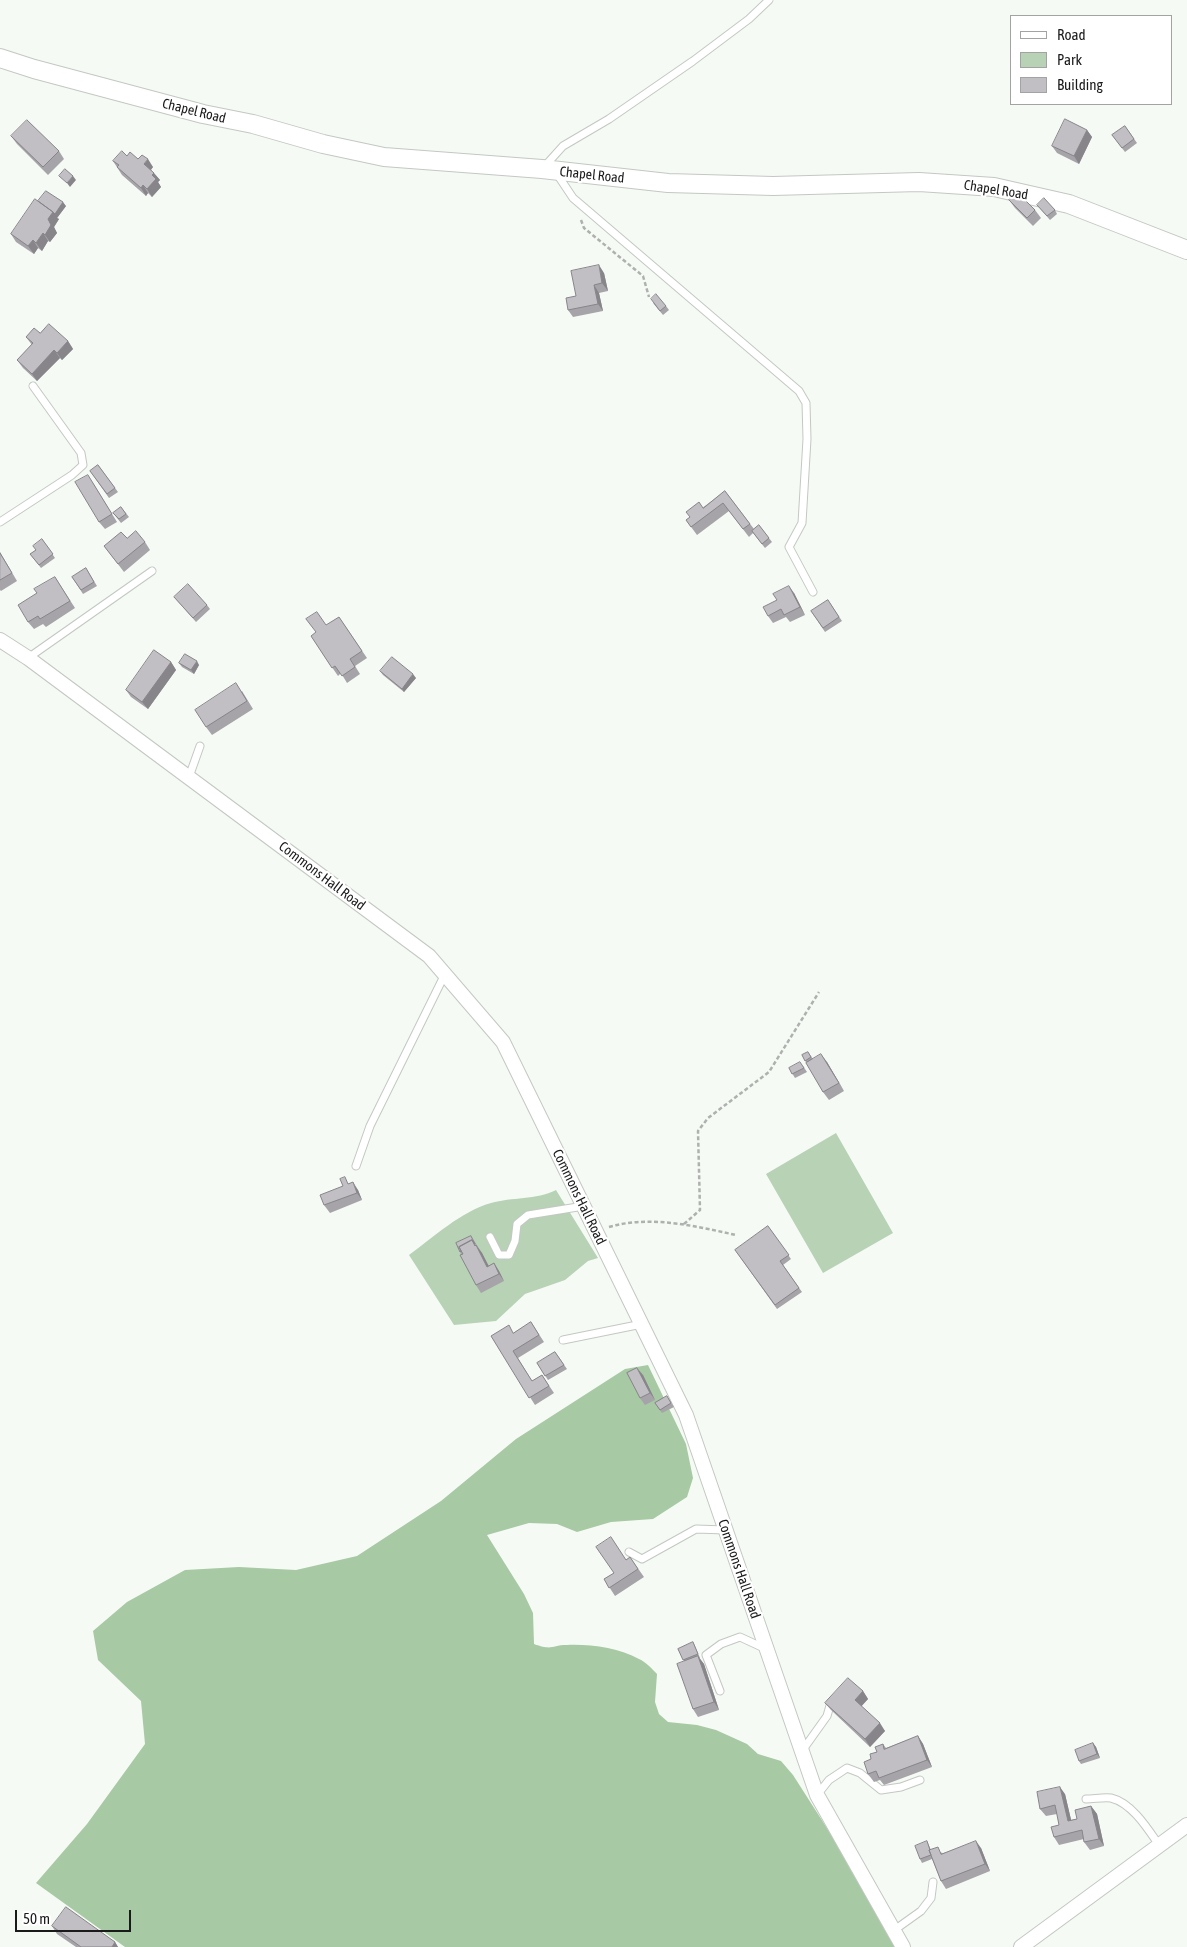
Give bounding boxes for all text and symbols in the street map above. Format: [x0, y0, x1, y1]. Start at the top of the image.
legend [1010, 15, 1172, 105]
text: Road [1057, 26, 1086, 43]
text: Park [1057, 51, 1082, 68]
text: Building [1057, 76, 1103, 93]
street label: Chapel Road [160, 95, 228, 127]
street label: Chapel Road [559, 163, 625, 187]
street label: Chapel Road [963, 177, 1029, 203]
street label: Commons Hall Road [275, 838, 369, 914]
street label: Commons Hall Road [549, 1147, 609, 1247]
street label: Commons Hall Road [714, 1517, 764, 1621]
scale bar [18, 1900, 134, 1932]
text: 50 m [23, 1910, 50, 1927]

